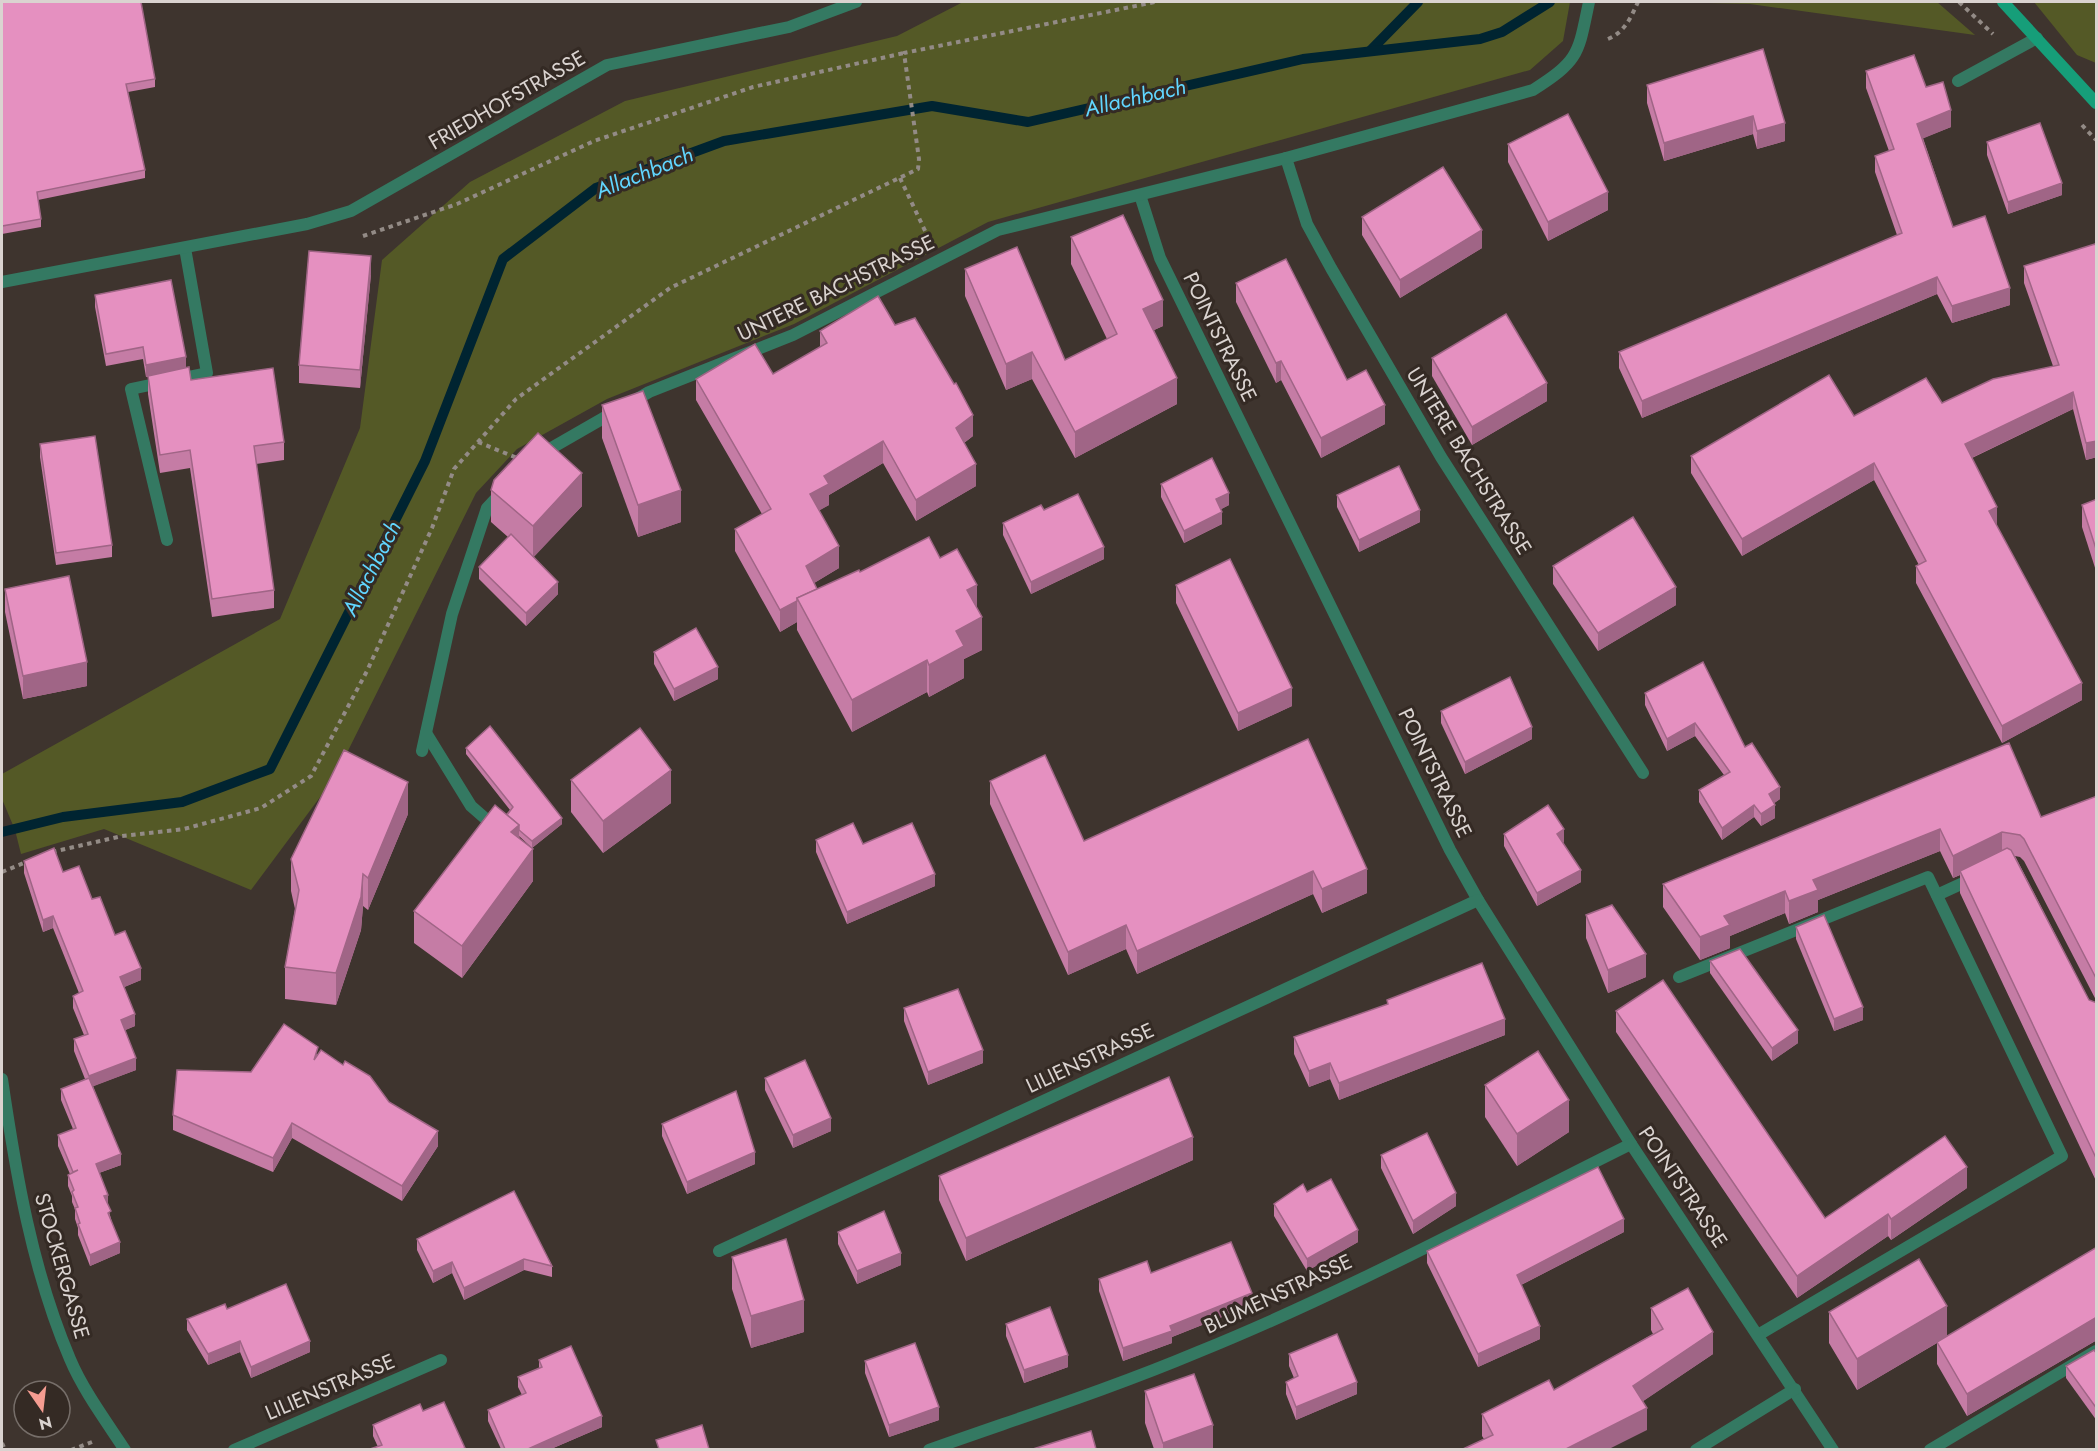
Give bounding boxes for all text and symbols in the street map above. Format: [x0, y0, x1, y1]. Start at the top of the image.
street label: FRIEDHOFSTRASSE [423, 43, 591, 157]
water label: Allachbach [1080, 70, 1189, 124]
water label: Allachbach [589, 138, 698, 207]
street label: UNTERE BACHSTRASSE [732, 227, 940, 349]
street label: POINTSTRASSE [1176, 267, 1264, 407]
street label: UNTERE BACHSTRASSE [1399, 362, 1539, 560]
water label: Allachbach [333, 515, 409, 622]
street label: POINTSTRASSE [1391, 703, 1479, 843]
street label: LILIENSTRASSE [1021, 1015, 1159, 1101]
street label: POINTSTRASSE [1631, 1120, 1735, 1254]
street label: STOCKERGASSE [27, 1190, 97, 1342]
street label: BLUMENSTRASSE [1199, 1246, 1357, 1342]
street label: LILIENSTRASSE [260, 1346, 400, 1428]
north arrow [12, 1379, 72, 1439]
text: N [37, 1410, 54, 1436]

